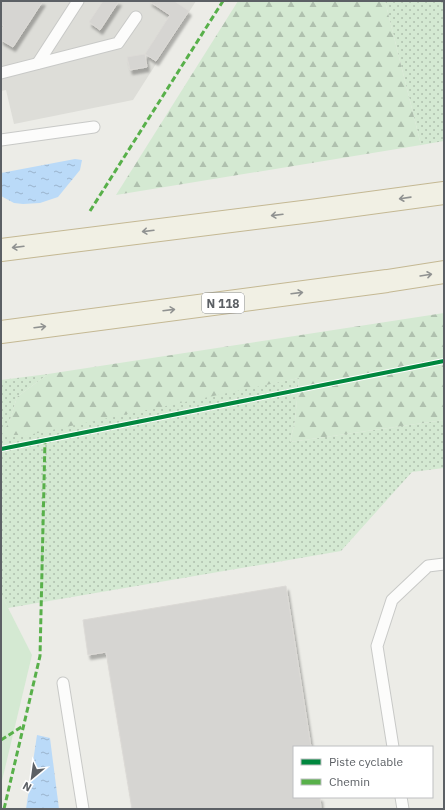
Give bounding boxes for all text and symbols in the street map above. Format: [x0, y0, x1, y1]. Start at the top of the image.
one-way arrow [399, 194, 412, 202]
one-way arrow [270, 212, 283, 219]
one-way arrow [141, 228, 154, 235]
one-way arrow [12, 243, 25, 251]
one-way arrow [419, 271, 432, 279]
one-way arrow [290, 289, 303, 297]
road number: N 118 [202, 293, 244, 313]
one-way arrow [162, 306, 175, 314]
one-way arrow [33, 323, 46, 331]
legend [293, 746, 433, 798]
text: Piste cyclable [329, 754, 404, 769]
north arrow [12, 758, 52, 798]
text: Chemin [329, 774, 370, 789]
text: N [20, 779, 34, 795]

